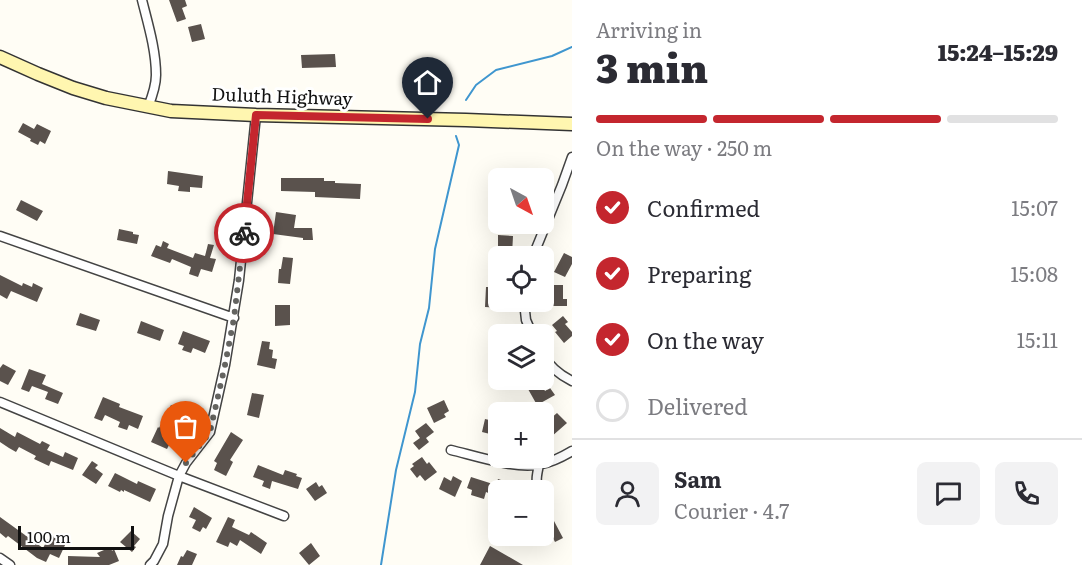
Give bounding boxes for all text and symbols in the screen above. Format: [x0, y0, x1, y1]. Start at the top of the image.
text: Arriving in [596, 14, 702, 44]
text: 15:24–15:29 [938, 35, 1058, 68]
text: 3 min [596, 37, 708, 95]
pin [402, 57, 453, 119]
icon: home [411, 66, 444, 99]
street label: Duluth Highway [211, 80, 354, 111]
text: On the way · 250 m [596, 132, 772, 162]
north arrow [488, 168, 554, 234]
map controls [488, 168, 554, 546]
icon: check [596, 191, 629, 224]
text: Confirmed [647, 191, 760, 224]
text: 15:07 [1011, 192, 1058, 222]
courier [214, 203, 274, 263]
icon: bike [228, 217, 261, 250]
button: locate [488, 246, 554, 312]
icon: check [596, 257, 629, 290]
text: Preparing [647, 257, 751, 290]
text: 15:08 [1010, 258, 1058, 288]
icon: check [596, 323, 629, 356]
text: On the way [647, 323, 764, 356]
button: layers [488, 324, 554, 390]
text: 15:11 [1017, 324, 1058, 354]
text: Delivered [647, 389, 748, 422]
pin [160, 401, 211, 463]
button: + [488, 402, 554, 468]
icon: bag [169, 410, 202, 443]
button: person [596, 462, 659, 525]
text: Sam [674, 462, 722, 495]
button: chat [917, 462, 980, 525]
button: phone [995, 462, 1058, 525]
button: − [488, 480, 554, 546]
text: Courier · 4.7 [674, 495, 789, 525]
scale bar [18, 523, 134, 550]
text: 100 m [27, 524, 71, 548]

